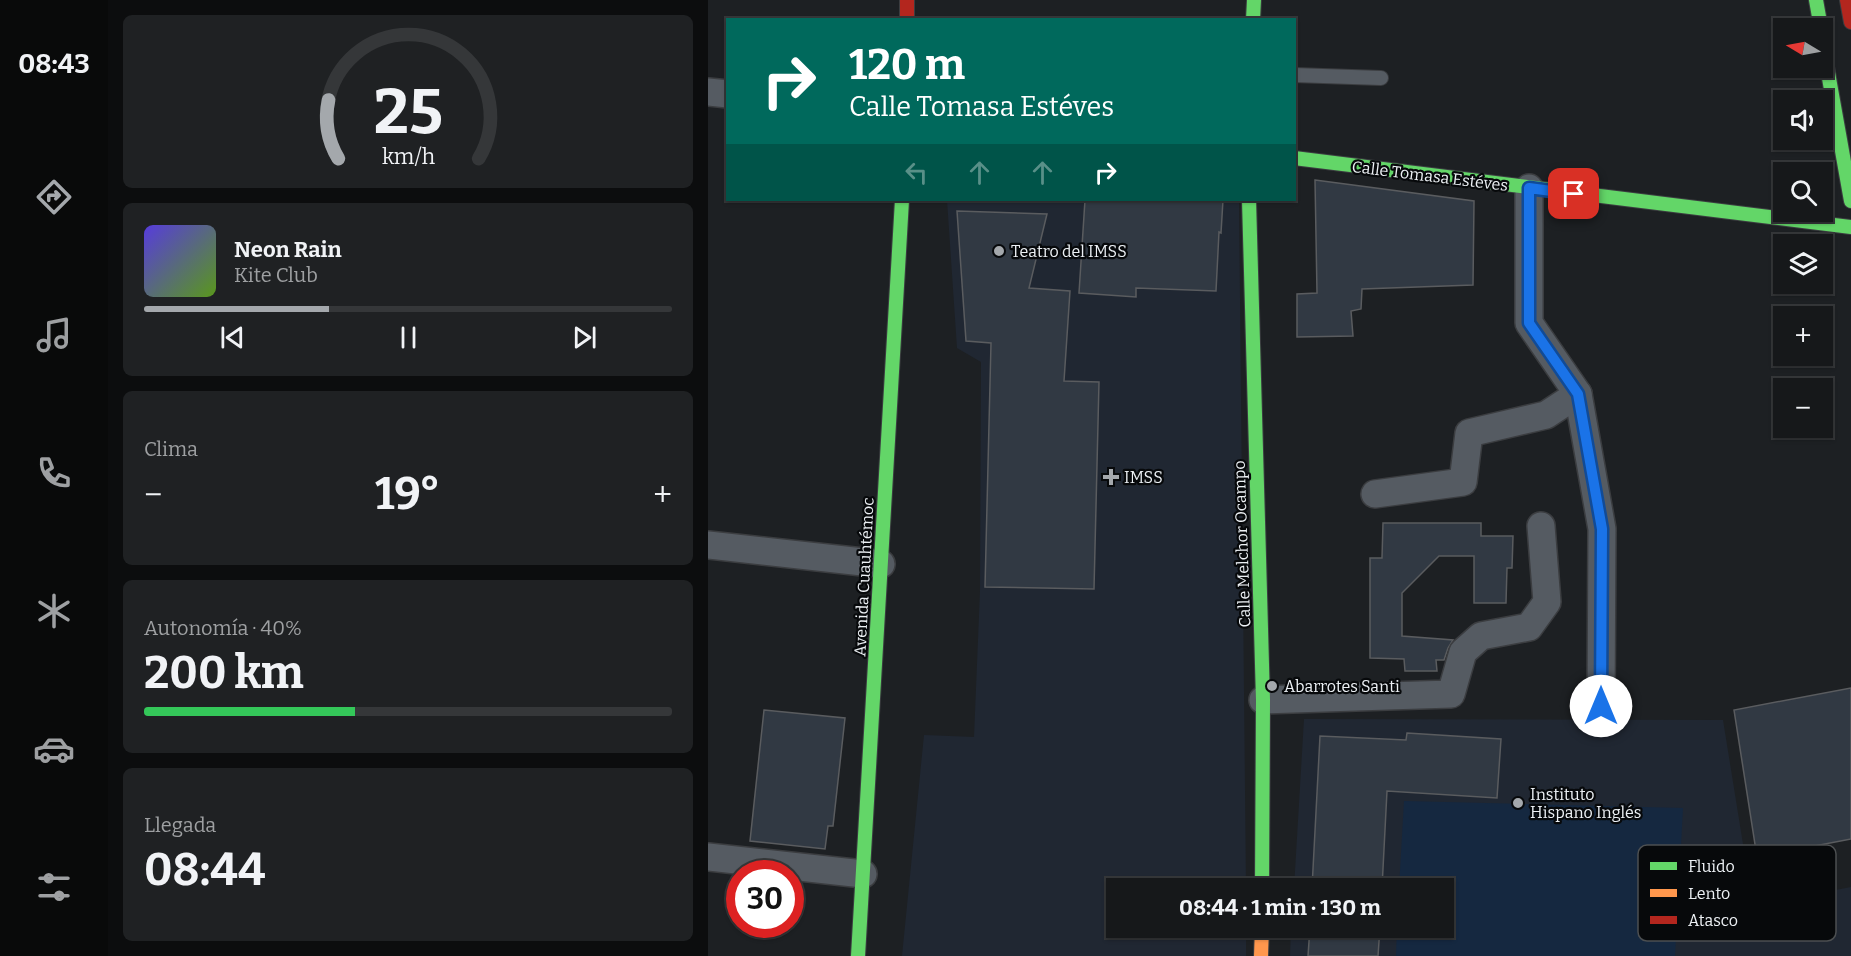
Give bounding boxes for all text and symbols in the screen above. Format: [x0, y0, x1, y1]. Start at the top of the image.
north arrow [1773, 18, 1833, 78]
map controls [1773, 18, 1833, 438]
text: 120 m [849, 40, 965, 90]
icon: right [750, 42, 828, 120]
text: 08:43 [18, 48, 90, 80]
text: 25 [373, 75, 443, 150]
button: sound [1773, 90, 1833, 150]
text: Calle Tomasa Estéves [849, 91, 1114, 123]
text: km/h [381, 144, 435, 170]
icon: left [900, 156, 933, 189]
icon: ahead [963, 156, 996, 189]
icon: ahead [1026, 156, 1059, 189]
icon: right [1089, 156, 1122, 189]
street label: Calle Tomasa Estéves [1351, 157, 1509, 195]
button: search [1773, 162, 1833, 222]
pin [1548, 168, 1599, 219]
icon: directions [33, 176, 75, 218]
icon: arrive [1557, 177, 1590, 210]
button: layers [1773, 234, 1833, 294]
text: Neon Rain [234, 236, 342, 263]
place label: Teatro del IMSS [1011, 242, 1127, 261]
marker: Teatro del IMSS [992, 244, 1006, 258]
text: Kite Club [234, 263, 318, 287]
button: + [1773, 306, 1833, 366]
icon: music [33, 314, 75, 356]
icon: previous [216, 321, 249, 354]
icon: pause [392, 321, 425, 354]
icon: next [568, 321, 601, 354]
button: − [1773, 378, 1833, 438]
text: Clima [144, 437, 198, 461]
icon: phone [33, 452, 75, 494]
street label: Calle Melchor Ocampo [1230, 460, 1254, 628]
text: 19° [375, 467, 440, 521]
marker: IMSS [1102, 468, 1120, 486]
place label: IMSS [1124, 468, 1163, 487]
text: − [144, 475, 162, 515]
text: + [653, 475, 672, 515]
street label: Avenida Cuauhtémoc [850, 497, 878, 657]
icon: climate [33, 590, 75, 632]
text: Autonomía · 40% [144, 616, 302, 640]
text: 200 km [144, 646, 304, 700]
position arrow [1569, 674, 1633, 738]
place label: Abarrotes Santi [1284, 677, 1400, 696]
marker: Abarrotes Santi [1265, 679, 1279, 693]
icon: car [33, 728, 75, 770]
place label: Instituto Hispano Inglés [1530, 785, 1641, 822]
marker: Instituto Hispano Inglés [1511, 796, 1525, 810]
text: Llegada [144, 813, 216, 837]
text: 08:44 [144, 843, 265, 897]
legend [1638, 845, 1836, 941]
text: Fluido [1688, 857, 1735, 876]
speed limit sign: 30 [726, 860, 804, 938]
icon: filters [33, 866, 75, 908]
text: Lento [1688, 884, 1730, 903]
text: 08:44 · 1 min · 130 m [1179, 894, 1381, 921]
text: Atasco [1688, 911, 1738, 930]

